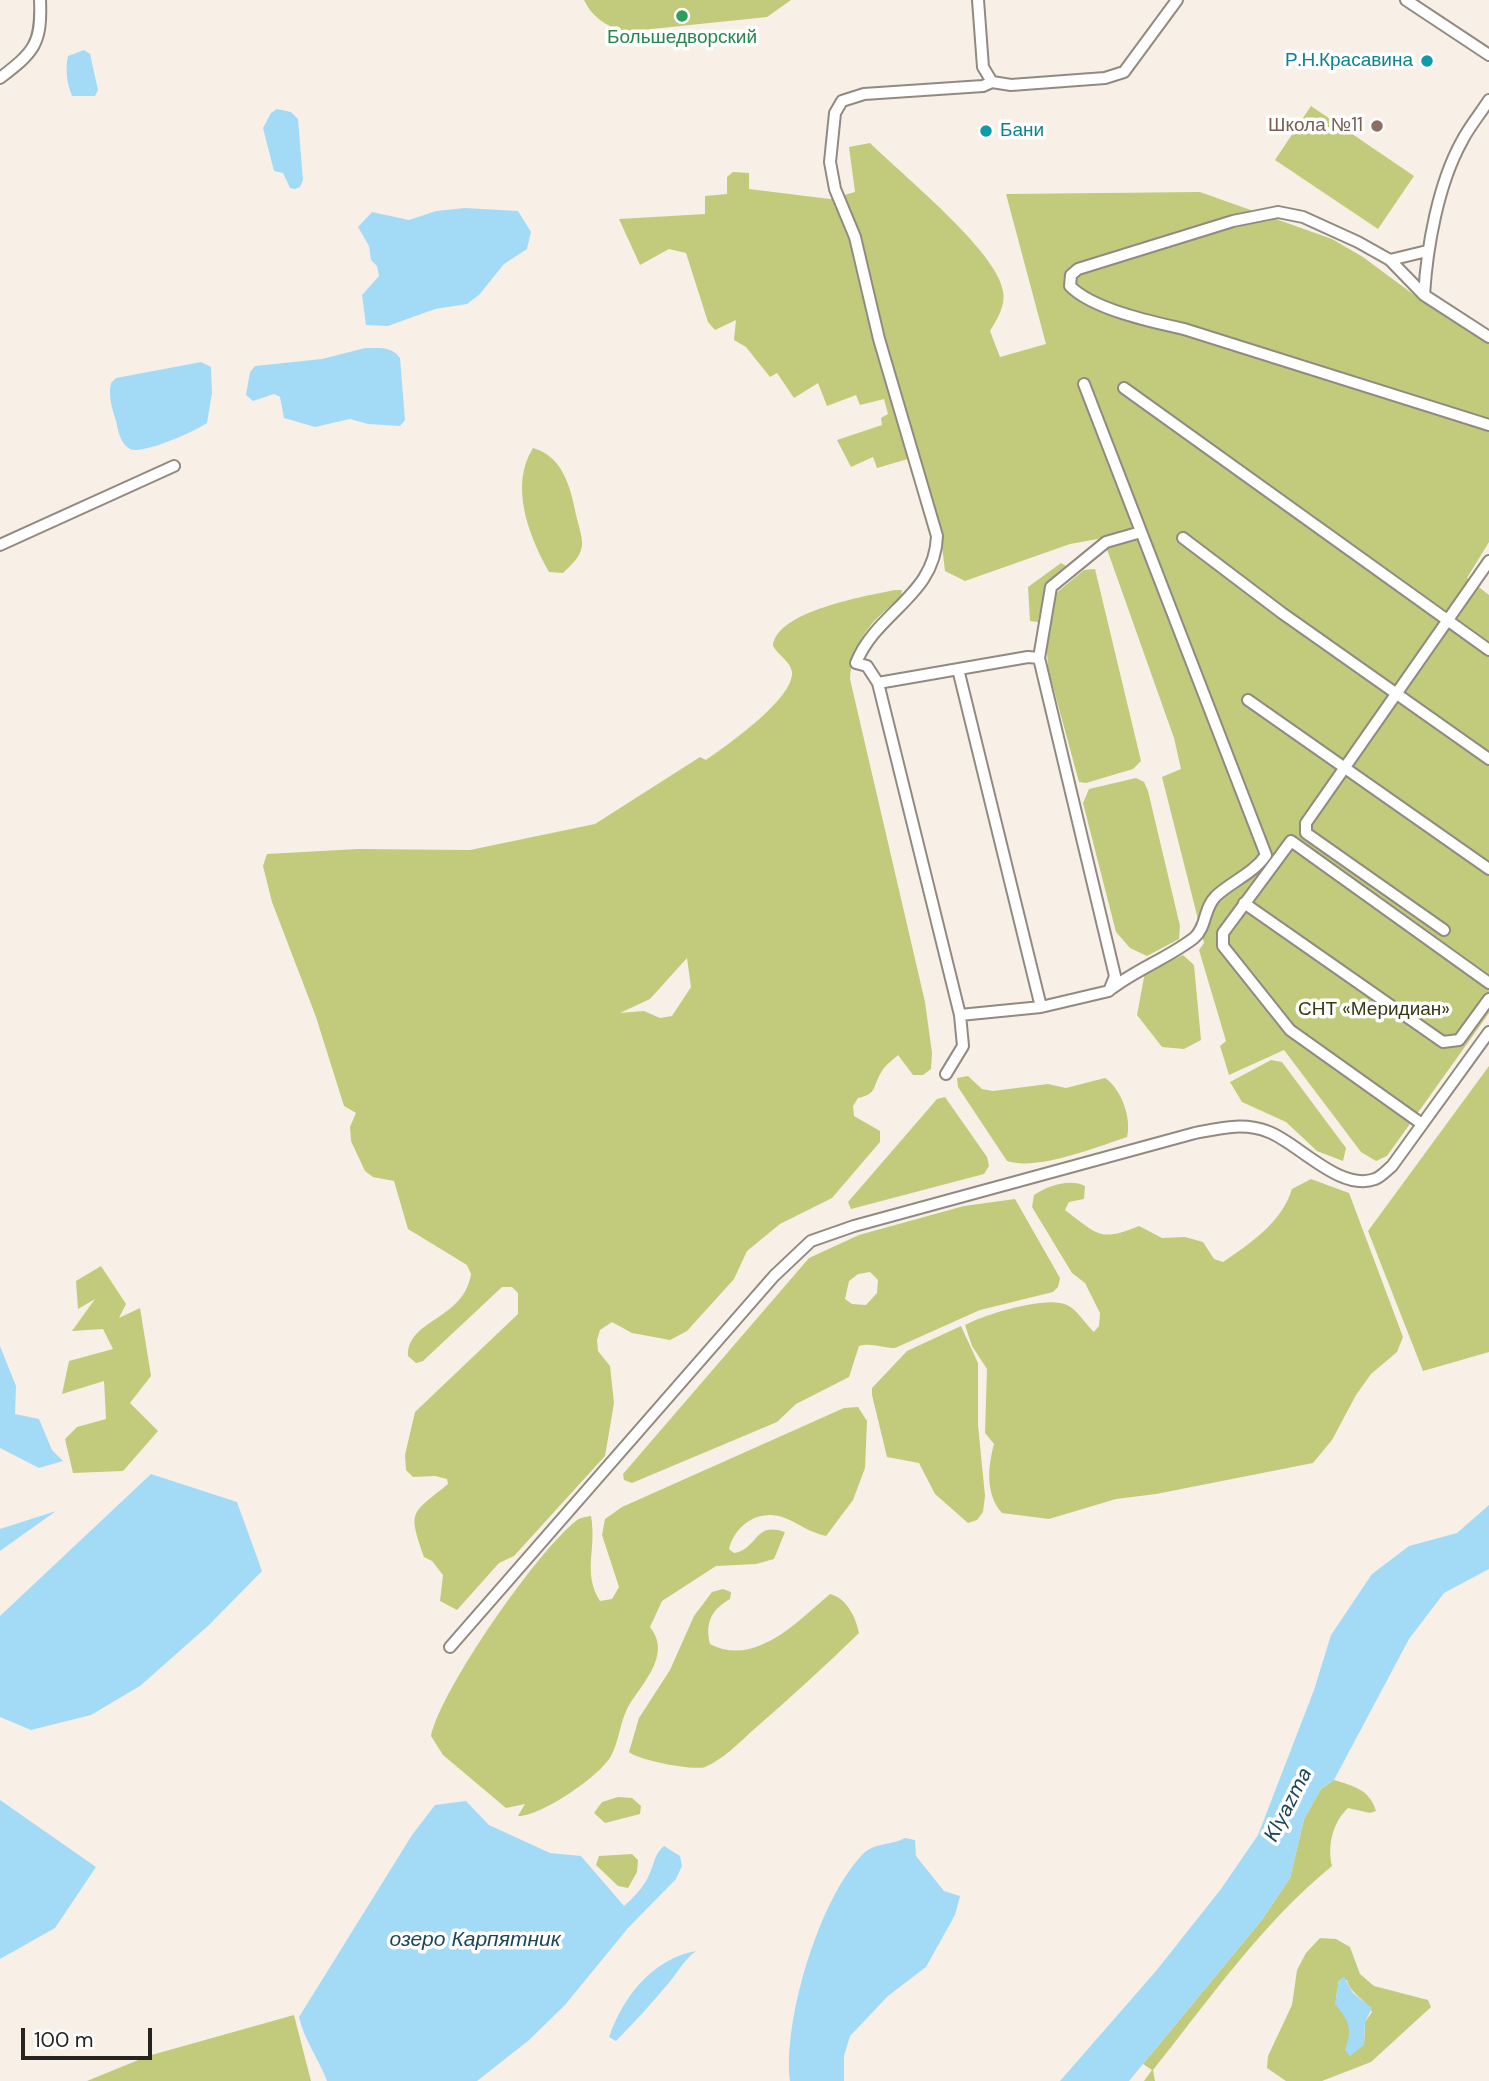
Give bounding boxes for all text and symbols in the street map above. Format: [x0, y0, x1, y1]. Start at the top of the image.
marker: Большедворский [674, 8, 690, 24]
place label: Большедворский [607, 27, 757, 49]
place label: Р.Н.Красавина [1285, 50, 1413, 72]
marker: Р.Н.Красавина [1419, 53, 1435, 69]
place label: Школа №11 [1268, 115, 1363, 137]
marker: Школа №11 [1369, 118, 1385, 134]
place label: Бани [1000, 120, 1044, 142]
marker: Бани [978, 123, 994, 139]
park label: СНТ «Меридиан» [1298, 999, 1450, 1021]
water label: Klyazma [1260, 1764, 1318, 1846]
water label: озеро Карпятник [389, 1927, 561, 1953]
scale bar [24, 2014, 156, 2058]
text: 100 m [34, 2026, 94, 2054]

